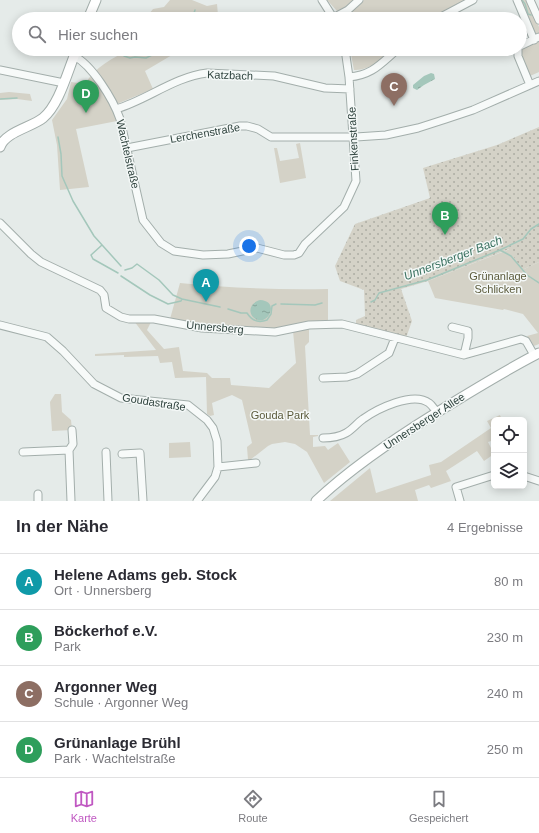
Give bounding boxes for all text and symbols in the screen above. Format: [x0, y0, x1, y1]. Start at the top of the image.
search box [12, 12, 527, 56]
icon: search [26, 23, 48, 45]
text: Hier suchen [58, 26, 138, 43]
street label: Katzbach [207, 68, 253, 82]
pin: C [381, 73, 407, 106]
pin: D [73, 80, 99, 113]
street label: Finkenstraße [345, 107, 361, 171]
street label: Wachtelstraße [114, 118, 142, 190]
street label: Lerchenstraße [169, 121, 241, 145]
pin: B [432, 202, 458, 235]
water label: Unnersberger Bach [402, 233, 504, 283]
your location [239, 236, 259, 256]
pin: A [193, 269, 219, 302]
park label: Grünanlage Schlicken [469, 270, 527, 295]
street label: Unnersberg [186, 319, 244, 335]
street label: Unnersberger Allee [381, 390, 467, 452]
street label: Goudastraße [121, 391, 187, 413]
park label: Gouda Park [251, 409, 310, 421]
map controls [491, 417, 527, 489]
button: locate [491, 417, 527, 453]
button: layers [491, 453, 527, 489]
text: In der Nähe [16, 517, 109, 536]
text: 4 Ergebnisse [447, 520, 523, 535]
text: Helene Adams geb. Stock [54, 566, 237, 583]
text: A [24, 574, 34, 589]
text: 80 m [494, 574, 523, 589]
text: Ort · Unnersberg [54, 583, 152, 598]
text: Böckerhof e.V. [54, 622, 158, 639]
text: B [24, 630, 34, 645]
text: 230 m [487, 630, 523, 645]
text: Park [54, 639, 81, 654]
text: Argonner Weg [54, 678, 157, 695]
text: C [24, 686, 34, 701]
text: 240 m [487, 686, 523, 701]
text: Schule · Argonner Weg [54, 695, 188, 710]
text: Grünanlage Brühl [54, 734, 181, 751]
text: D [24, 742, 34, 757]
text: 250 m [487, 742, 523, 757]
text: Park · Wachtelstraße [54, 751, 176, 766]
tab: Karte [71, 788, 97, 824]
tab: Route [238, 788, 268, 824]
tab: Gespeichert [409, 788, 468, 824]

